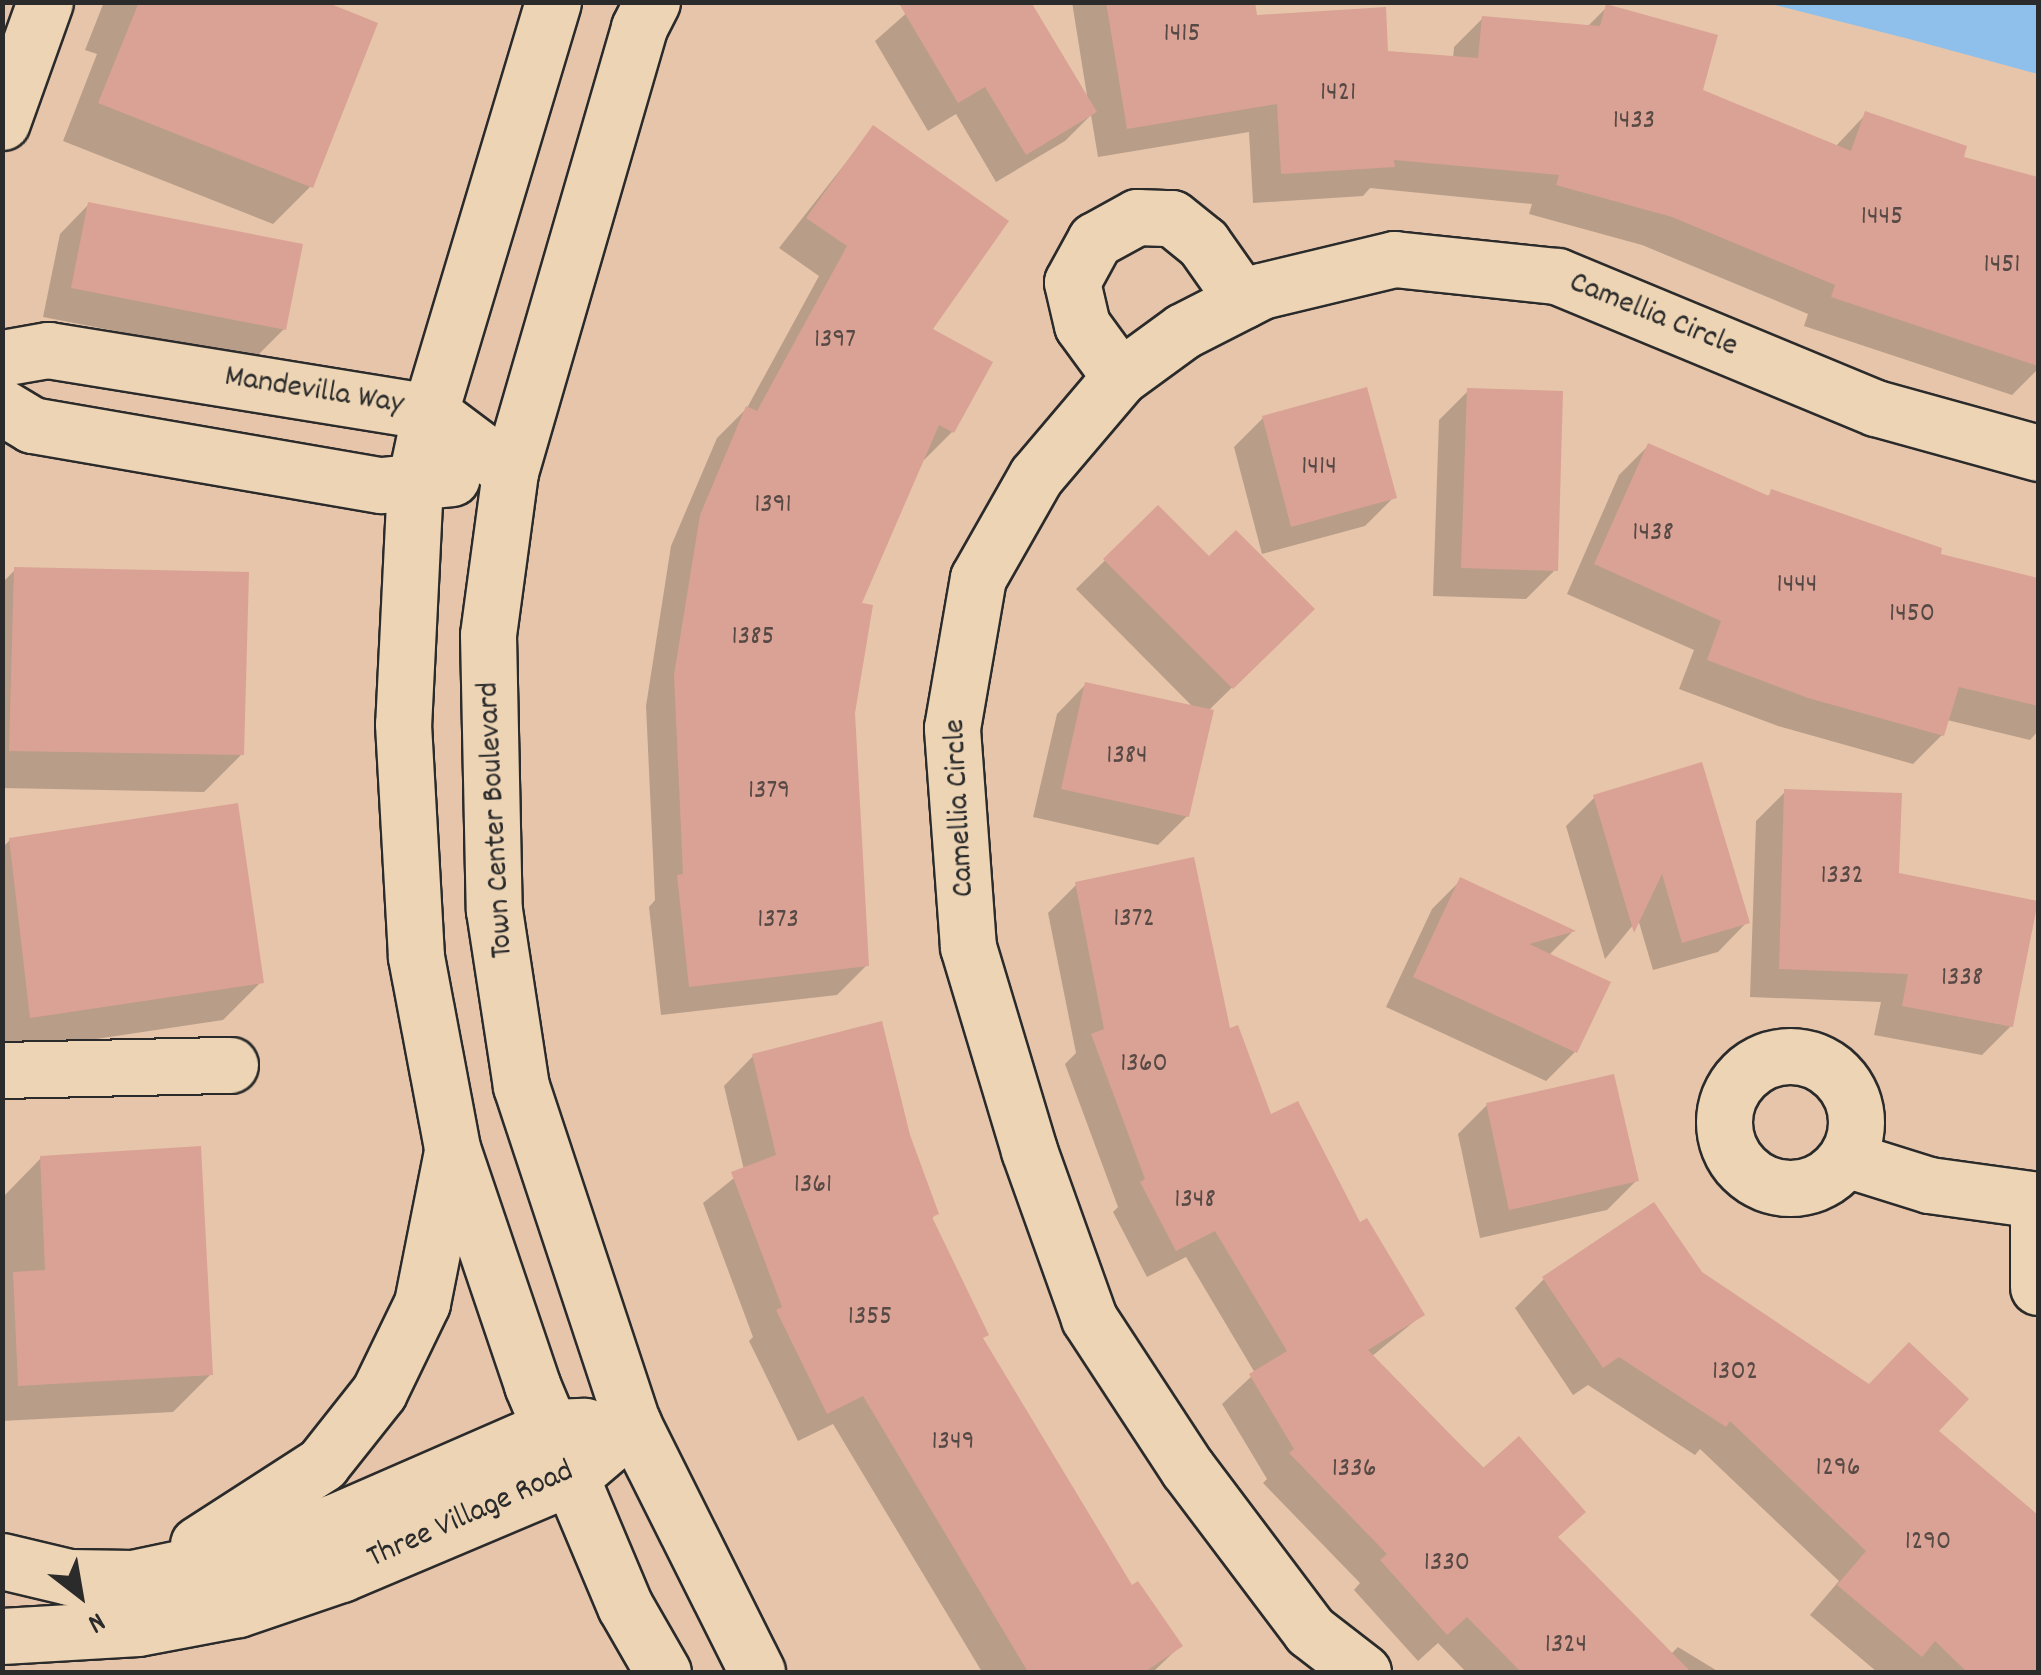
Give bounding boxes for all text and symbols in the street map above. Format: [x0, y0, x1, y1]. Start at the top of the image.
house number: 1415 [1164, 18, 1200, 52]
house number: 1421 [1320, 77, 1356, 111]
house number: 1433 [1613, 105, 1655, 139]
house number: 1445 [1861, 201, 1903, 235]
house number: 1451 [1984, 249, 2020, 283]
street label: Camellia Circle [1563, 265, 1743, 367]
house number: 1397 [814, 324, 856, 358]
street label: Mandevilla Way [222, 359, 406, 425]
house number: 1414 [1301, 451, 1337, 485]
house number: 1391 [754, 489, 792, 523]
house number: 1438 [1632, 517, 1674, 551]
house number: 1444 [1777, 569, 1817, 603]
house number: 1450 [1889, 598, 1935, 632]
house number: 1385 [732, 621, 774, 655]
street label: Town Center Boulevard [471, 681, 523, 959]
street label: Camellia Circle [937, 718, 985, 898]
house number: 1384 [1106, 740, 1148, 774]
house number: 1379 [748, 775, 790, 809]
house number: 1332 [1820, 860, 1864, 894]
house number: 1372 [1113, 903, 1155, 937]
house number: 1373 [757, 904, 799, 938]
house number: 1338 [1941, 962, 1983, 996]
house number: 1360 [1120, 1048, 1168, 1082]
house number: 1361 [794, 1169, 832, 1203]
house number: 1348 [1174, 1184, 1216, 1218]
house number: 1355 [848, 1301, 892, 1335]
house number: 1302 [1712, 1356, 1758, 1390]
house number: 1349 [931, 1426, 975, 1460]
house number: 1296 [1816, 1452, 1860, 1486]
street label: Three Village Road [362, 1453, 580, 1579]
house number: 1336 [1332, 1453, 1376, 1487]
house number: 1290 [1905, 1526, 1951, 1560]
north arrow [30, 1545, 130, 1645]
house number: 1330 [1424, 1547, 1470, 1581]
text: N [79, 1600, 112, 1641]
house number: 1324 [1545, 1629, 1587, 1663]

